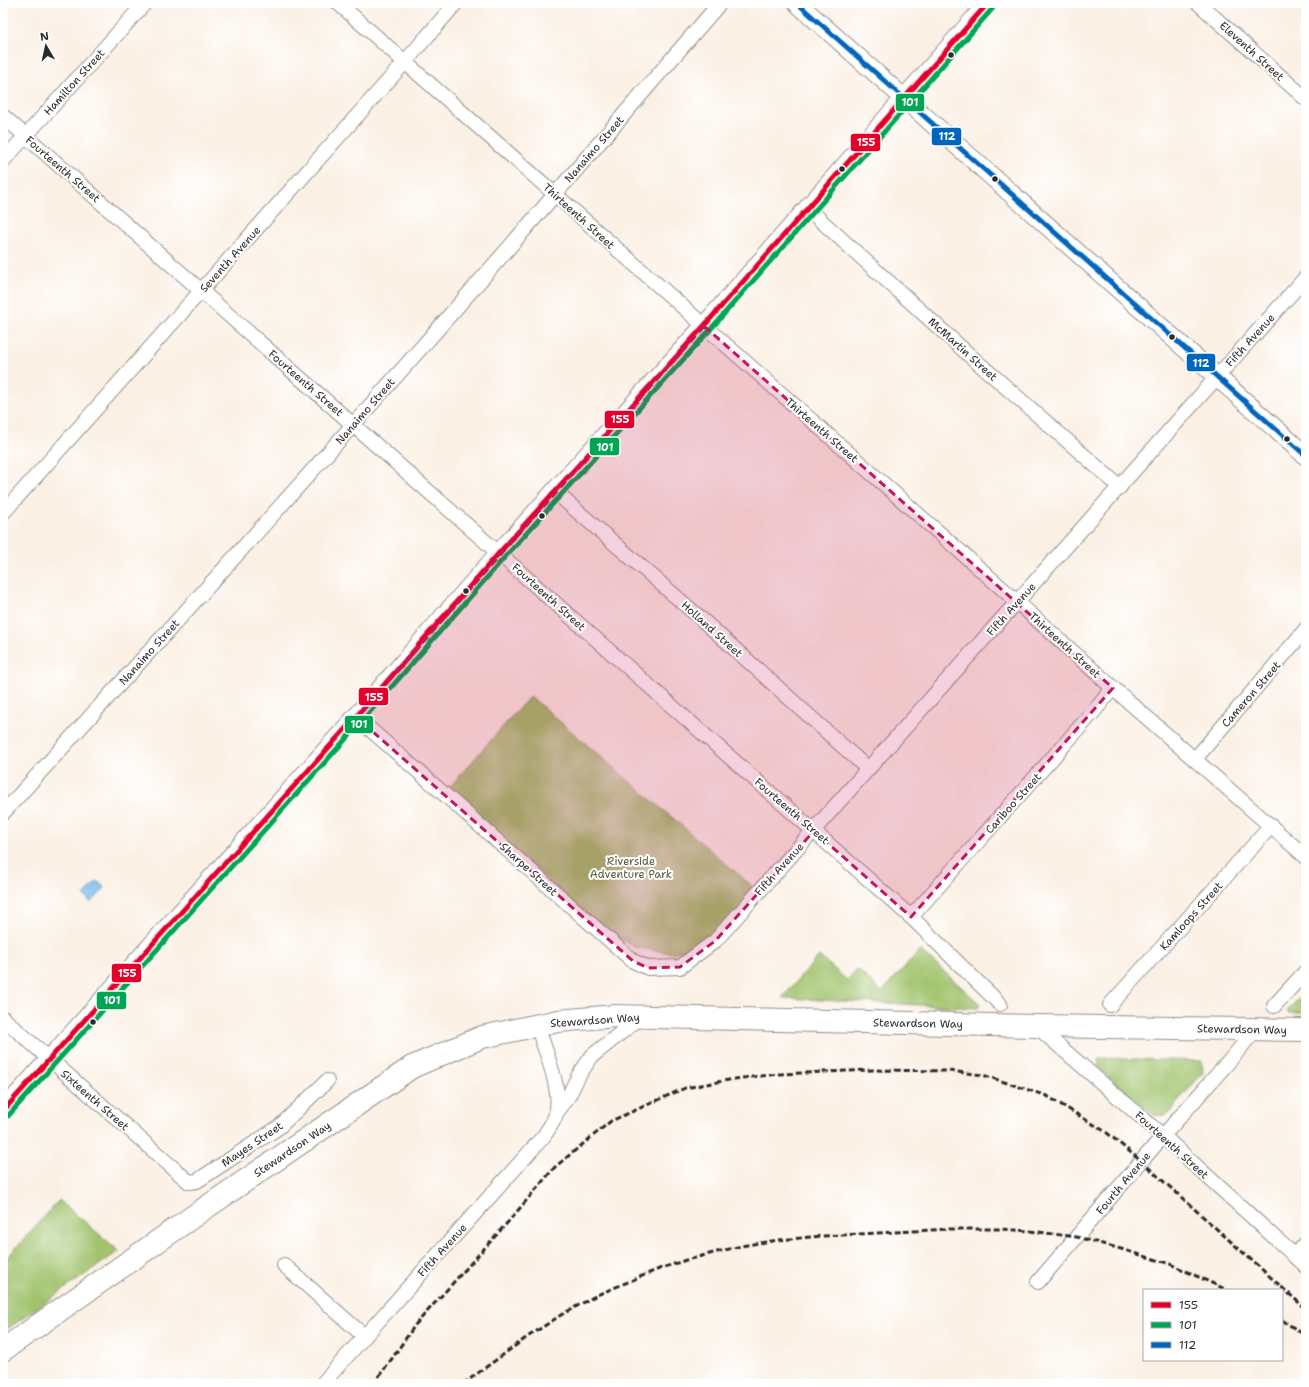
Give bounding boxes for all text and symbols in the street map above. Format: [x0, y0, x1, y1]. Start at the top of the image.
street label: Eleventh Street [1216, 18, 1287, 85]
north arrow [26, 26, 66, 66]
text: N [39, 28, 50, 45]
street label: Hamilton Street [41, 46, 108, 119]
unlabelled marker [946, 50, 956, 60]
line badge: 101 [895, 93, 925, 112]
text: 101 [901, 95, 919, 110]
street label: Nanaimo Street [561, 113, 628, 186]
line badge: 112 [931, 127, 962, 146]
text: 112 [938, 129, 956, 144]
street label: Fourteenth Street [22, 133, 103, 206]
line badge: 155 [850, 133, 881, 152]
text: 155 [857, 135, 875, 150]
unlabelled marker [837, 164, 847, 174]
unlabelled marker [990, 174, 1000, 184]
street label: Thirteenth Street [540, 180, 618, 253]
street label: Seventh Avenue [197, 223, 264, 296]
street label: Fifth Avenue [1222, 310, 1278, 370]
street label: McMartin Street [925, 314, 1001, 385]
unlabelled marker [1167, 332, 1177, 342]
street label: Fourteenth Street [265, 347, 346, 420]
line badge: 112 [1186, 353, 1216, 372]
text: 112 [1192, 356, 1210, 371]
street label: Nanaimo Street [332, 375, 399, 448]
street label: Thirteenth Street [782, 395, 861, 466]
line badge: 155 [604, 410, 635, 429]
text: 155 [611, 412, 629, 427]
unlabelled marker [1282, 434, 1292, 444]
line badge: 101 [589, 437, 620, 456]
text: 101 [596, 440, 614, 455]
unlabelled marker [537, 511, 547, 521]
street label: Fourteenth Street [509, 560, 589, 635]
street label: Fifth Avenue [983, 579, 1039, 639]
unlabelled marker [461, 586, 471, 596]
street label: Holland Street [678, 598, 746, 661]
street label: Thirteenth Street [1026, 609, 1104, 682]
street label: Nanaimo Street [116, 616, 183, 688]
street label: Cameron Street [1218, 658, 1284, 731]
line badge: 155 [358, 687, 389, 706]
text: 155 [365, 690, 383, 705]
line badge: 101 [344, 715, 374, 734]
text: 101 [350, 717, 368, 732]
street label: Cariboo Street [982, 770, 1045, 837]
street label: Fourteenth Street [751, 775, 832, 848]
street label: Sharpe Street [497, 839, 561, 899]
street label: Fifth Avenue [751, 839, 807, 899]
park label: Riverside Adventure Park [590, 854, 672, 882]
street label: Kamloops Street [1157, 879, 1226, 954]
line badge: 155 [111, 963, 142, 983]
text: 155 [118, 966, 136, 981]
line badge: 101 [96, 991, 127, 1010]
text: 101 [103, 993, 121, 1008]
street label: Stewardson Way [550, 1010, 640, 1031]
street label: Stewardson Way [873, 1015, 963, 1032]
unlabelled marker [88, 1017, 98, 1027]
street label: Stewardson Way [1197, 1021, 1287, 1038]
street label: Sixteenth Street [57, 1066, 132, 1134]
street label: Fourteenth Street [1132, 1108, 1212, 1183]
street label: Mayes Street [219, 1118, 286, 1171]
street label: Stewardson Way [251, 1118, 334, 1181]
street label: Fourth Avenue [1093, 1149, 1154, 1218]
street label: Fifth Avenue [414, 1220, 470, 1280]
legend [1143, 1289, 1283, 1361]
text: 155 [1179, 1297, 1198, 1313]
text: 101 [1179, 1317, 1197, 1333]
text: 112 [1179, 1337, 1196, 1353]

